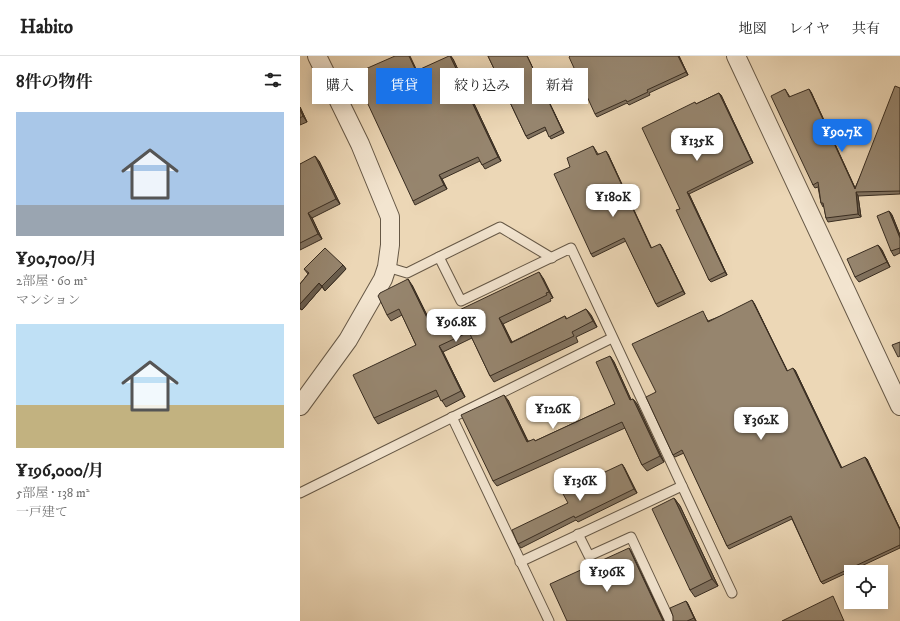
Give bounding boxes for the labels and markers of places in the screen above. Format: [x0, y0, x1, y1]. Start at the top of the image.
pin: ¥90.7K [809, 119, 875, 153]
pin: ¥135K [669, 128, 725, 162]
pin: ¥180K [585, 184, 641, 218]
pin: ¥96.8K [423, 309, 489, 343]
pin: ¥126K [525, 396, 581, 430]
pin: ¥362K [733, 407, 789, 441]
pin: ¥136K [552, 468, 608, 502]
pin: ¥196K [579, 559, 635, 593]

